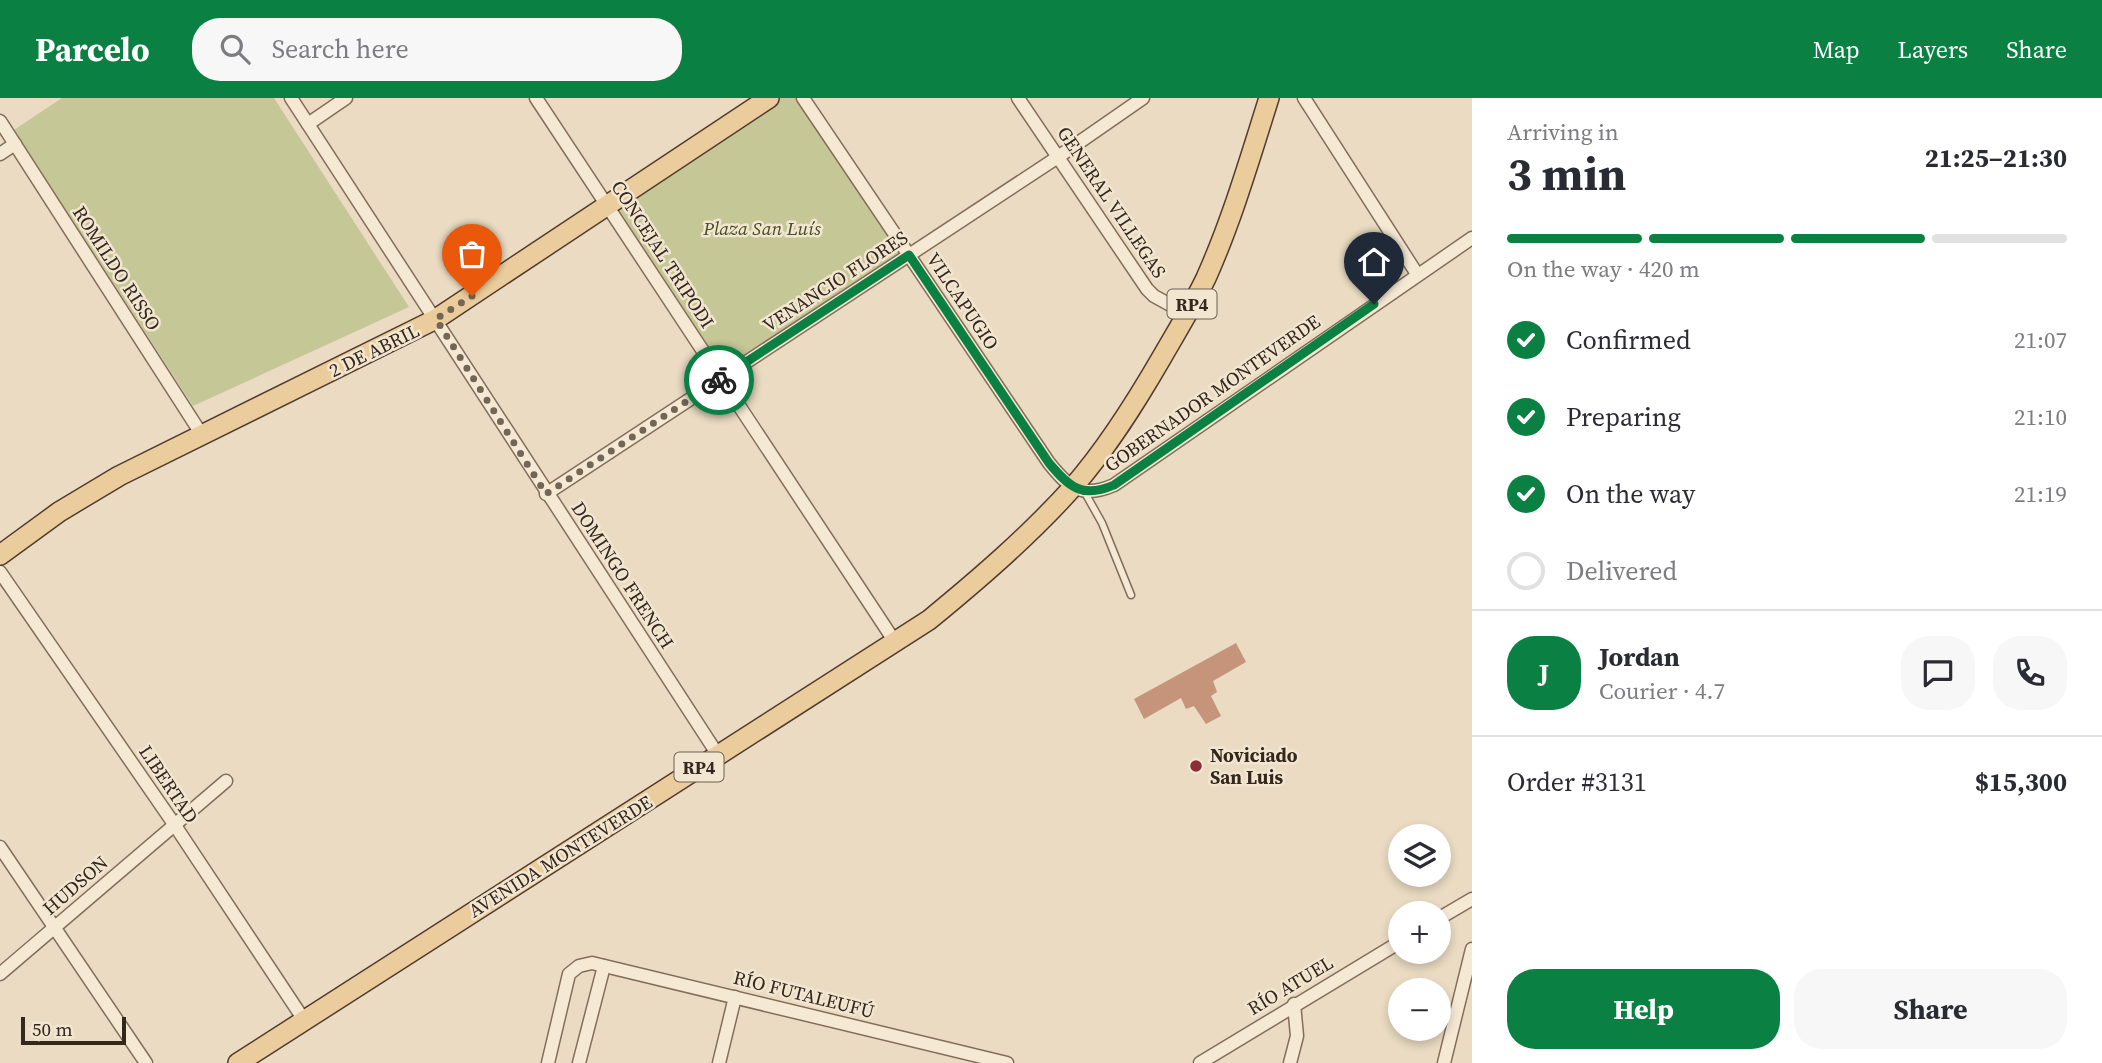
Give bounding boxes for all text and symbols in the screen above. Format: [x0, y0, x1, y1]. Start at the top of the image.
search box [192, 18, 682, 81]
text: Parcelo [35, 27, 150, 72]
icon: search [216, 30, 254, 68]
text: Search here [272, 31, 409, 67]
text: Map [1813, 33, 1860, 66]
text: Layers [1898, 33, 1968, 66]
text: Share [2006, 33, 2067, 66]
text: Arriving in [1507, 116, 1619, 148]
street label: GENERAL VILLEGAS [1051, 121, 1173, 283]
text: 21:25–21:30 [1925, 140, 2067, 176]
text: 3 min [1507, 142, 1626, 205]
street label: CONCEJAL TRIPODI [605, 175, 721, 333]
street label: ROMILDO RISSO [67, 201, 167, 335]
park label: Plaza San Luís [702, 215, 821, 241]
pin [442, 224, 502, 296]
street label: VENANCIO FLORES [757, 224, 913, 338]
pin [1344, 232, 1404, 304]
icon: bag [453, 235, 491, 273]
icon: home [1355, 243, 1393, 281]
street label: VILCAPUGIO [921, 247, 1005, 355]
text: On the way · 420 m [1507, 253, 1700, 285]
road number: RP4 [1168, 289, 1216, 318]
street label: GOBERNADOR MONTEVERDE [1099, 308, 1325, 478]
street label: 2 DE ABRIL [325, 317, 423, 383]
icon: check [1507, 321, 1545, 359]
text: Confirmed [1566, 322, 1691, 358]
text: 21:07 [2014, 324, 2067, 356]
courier [684, 345, 754, 415]
icon: bike [700, 361, 738, 399]
icon: check [1507, 398, 1545, 436]
text: Preparing [1566, 399, 1681, 435]
text: 21:10 [2014, 401, 2067, 433]
icon: check [1507, 475, 1545, 513]
text: On the way [1566, 476, 1695, 512]
text: 21:19 [2014, 478, 2067, 510]
street label: DOMINGO FRENCH [566, 496, 680, 654]
text: Delivered [1566, 553, 1677, 589]
button: chat [1901, 636, 1975, 710]
button: phone [1993, 636, 2067, 710]
text: Jordan [1599, 639, 1680, 675]
text: J [1539, 655, 1549, 691]
text: Courier · 4.7 [1599, 675, 1725, 707]
street label: LIBERTAD [133, 740, 205, 828]
place label: Noviciado San Luis [1210, 742, 1298, 790]
road number: RP4 [674, 752, 724, 782]
marker: Noviciado San Luis [1188, 758, 1204, 774]
text: Order #3131 [1507, 764, 1647, 800]
text: $15,300 [1975, 764, 2067, 800]
street label: AVENIDA MONTEVERDE [463, 789, 657, 923]
map controls [1388, 824, 1451, 1041]
button: layers [1388, 824, 1451, 887]
street label: HUDSON [37, 849, 113, 921]
button: + [1388, 901, 1451, 964]
street label: RÍO ATUEL [1242, 949, 1338, 1021]
street label: RÍO FUTALEUFÚ [731, 964, 877, 1024]
button: Help [1507, 969, 1780, 1049]
button: Share [1794, 969, 2067, 1049]
button: − [1388, 978, 1451, 1041]
scale bar [21, 1014, 126, 1046]
text: 50 m [32, 1016, 73, 1042]

